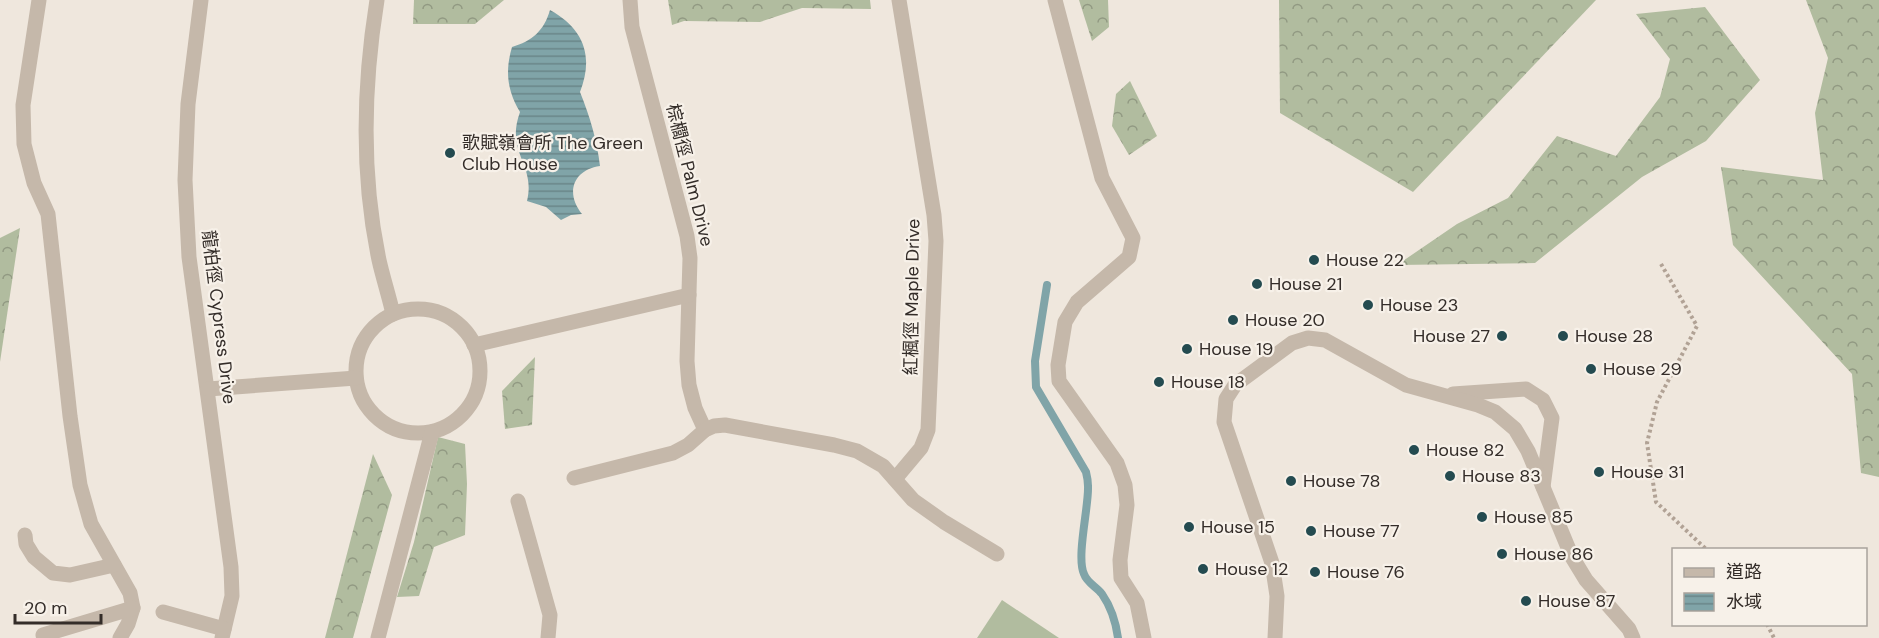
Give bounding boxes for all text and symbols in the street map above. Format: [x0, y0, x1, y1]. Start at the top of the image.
street label: 棕櫚徑 Palm Drive [661, 101, 719, 249]
place label: 歌賦嶺會所 The Green Club House [462, 131, 643, 176]
marker: 歌賦嶺會所 The Green Club House [443, 146, 457, 160]
street label: 紅楓徑 Maple Drive [899, 218, 925, 376]
street label: 龍柏徑 Cypress Drive [196, 229, 242, 405]
place label: House 22 [1326, 248, 1404, 272]
marker: House 22 [1307, 253, 1321, 267]
place label: House 21 [1269, 272, 1342, 296]
marker: House 21 [1250, 277, 1264, 291]
place label: House 23 [1380, 293, 1458, 317]
marker: House 23 [1361, 298, 1375, 312]
place label: House 20 [1245, 308, 1325, 332]
marker: House 20 [1226, 313, 1240, 327]
place label: House 27 [1413, 324, 1490, 348]
place label: House 28 [1575, 324, 1653, 348]
marker: House 27 [1495, 329, 1509, 343]
marker: House 28 [1556, 329, 1570, 343]
place label: House 19 [1199, 337, 1273, 361]
marker: House 19 [1180, 342, 1194, 356]
place label: House 29 [1603, 357, 1682, 381]
marker: House 29 [1584, 362, 1598, 376]
place label: House 18 [1171, 370, 1245, 394]
marker: House 18 [1152, 375, 1166, 389]
place label: House 82 [1426, 438, 1504, 462]
marker: House 82 [1407, 443, 1421, 457]
place label: House 31 [1611, 460, 1684, 484]
place label: House 83 [1462, 464, 1541, 488]
marker: House 31 [1592, 465, 1606, 479]
place label: House 78 [1303, 469, 1381, 493]
marker: House 83 [1443, 469, 1457, 483]
marker: House 78 [1284, 474, 1298, 488]
place label: House 85 [1494, 505, 1573, 529]
marker: House 85 [1475, 510, 1489, 524]
place label: House 15 [1201, 515, 1275, 539]
place label: House 77 [1323, 519, 1400, 543]
marker: House 15 [1182, 520, 1196, 534]
marker: House 77 [1304, 524, 1318, 538]
place label: House 86 [1514, 542, 1594, 566]
marker: House 86 [1495, 547, 1509, 561]
legend [1672, 548, 1867, 626]
place label: House 12 [1215, 557, 1288, 581]
place label: House 76 [1327, 560, 1405, 584]
text: 道路 [1726, 560, 1762, 584]
marker: House 12 [1196, 562, 1210, 576]
marker: House 76 [1308, 565, 1322, 579]
scale bar [15, 587, 100, 625]
place label: House 87 [1538, 589, 1615, 613]
text: 水域 [1726, 590, 1762, 614]
marker: House 87 [1519, 594, 1533, 608]
text: 20 m [24, 596, 67, 620]

